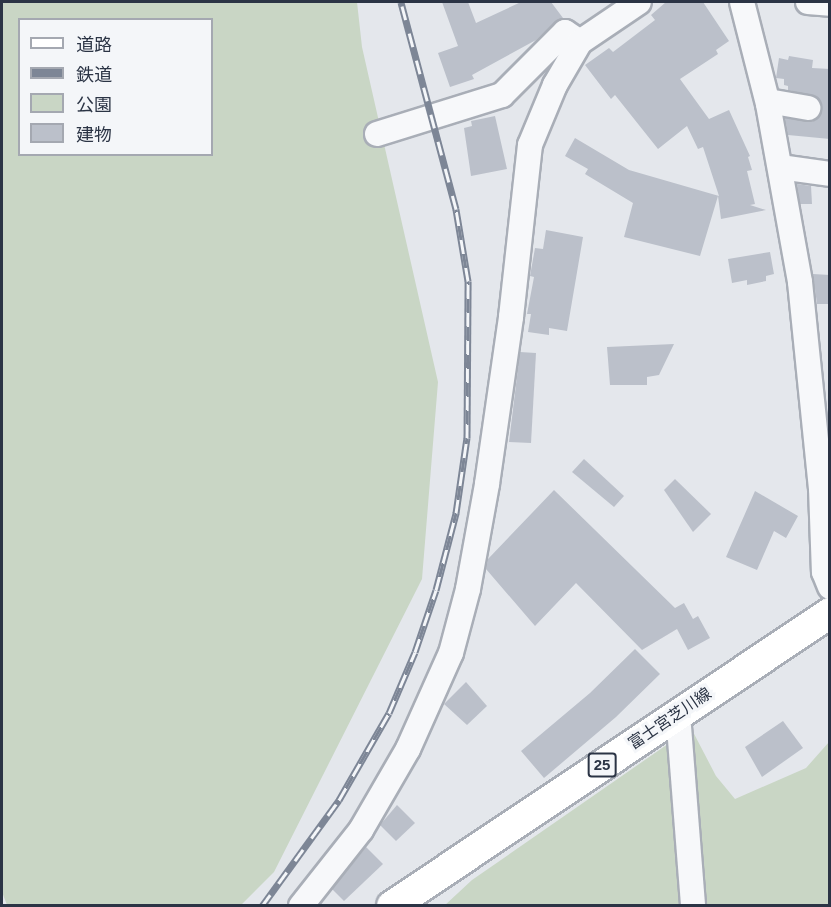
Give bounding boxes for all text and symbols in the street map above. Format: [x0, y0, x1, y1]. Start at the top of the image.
legend [18, 18, 213, 156]
text: 道路 [76, 35, 112, 55]
text: 鉄道 [76, 65, 112, 85]
text: 公園 [76, 95, 112, 115]
text: 建物 [76, 125, 112, 145]
street label: 富士宮芝川線 [625, 684, 715, 754]
road number: 25 [587, 753, 617, 777]

